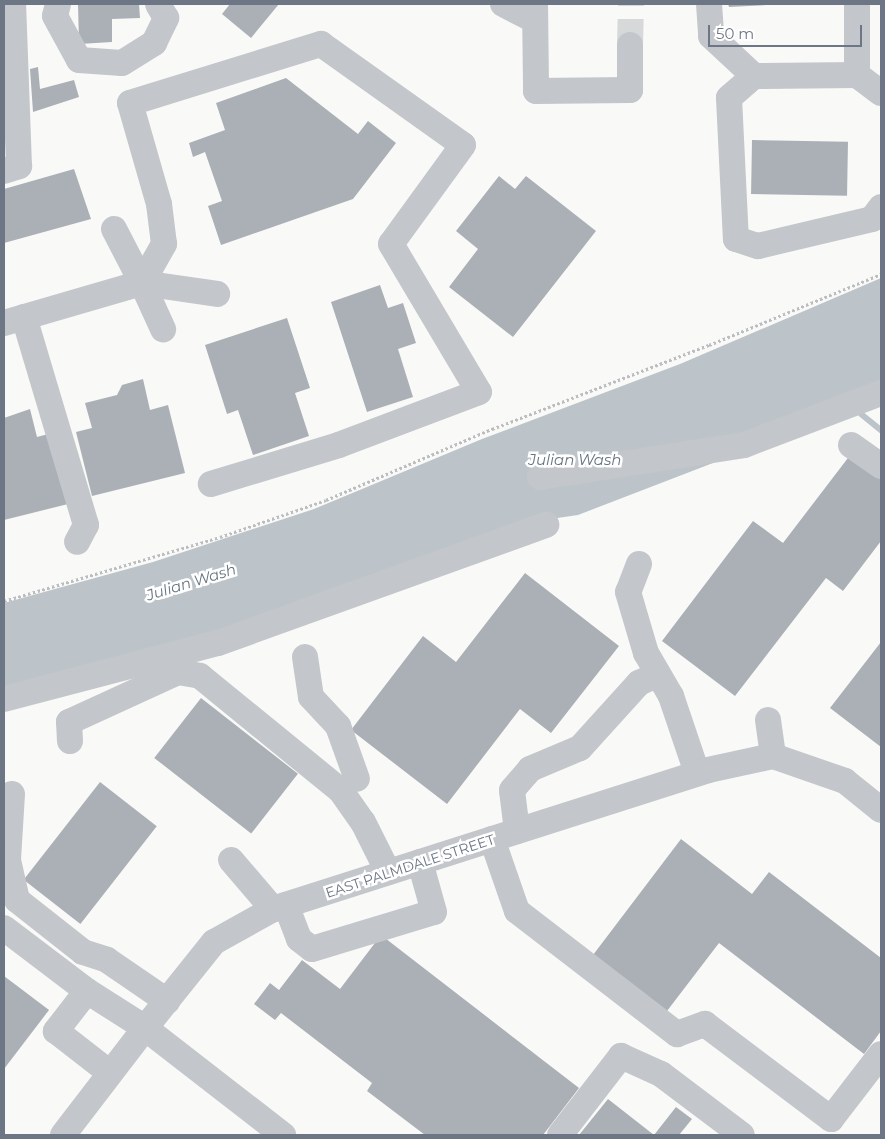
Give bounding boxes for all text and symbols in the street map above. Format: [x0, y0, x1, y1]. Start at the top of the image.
scale bar [710, 15, 864, 47]
text: 50 m [716, 24, 754, 43]
water label: Julian Wash [529, 451, 621, 469]
water label: Julian Wash [144, 560, 238, 604]
street label: EAST PALMDALE STREET [323, 831, 497, 901]

